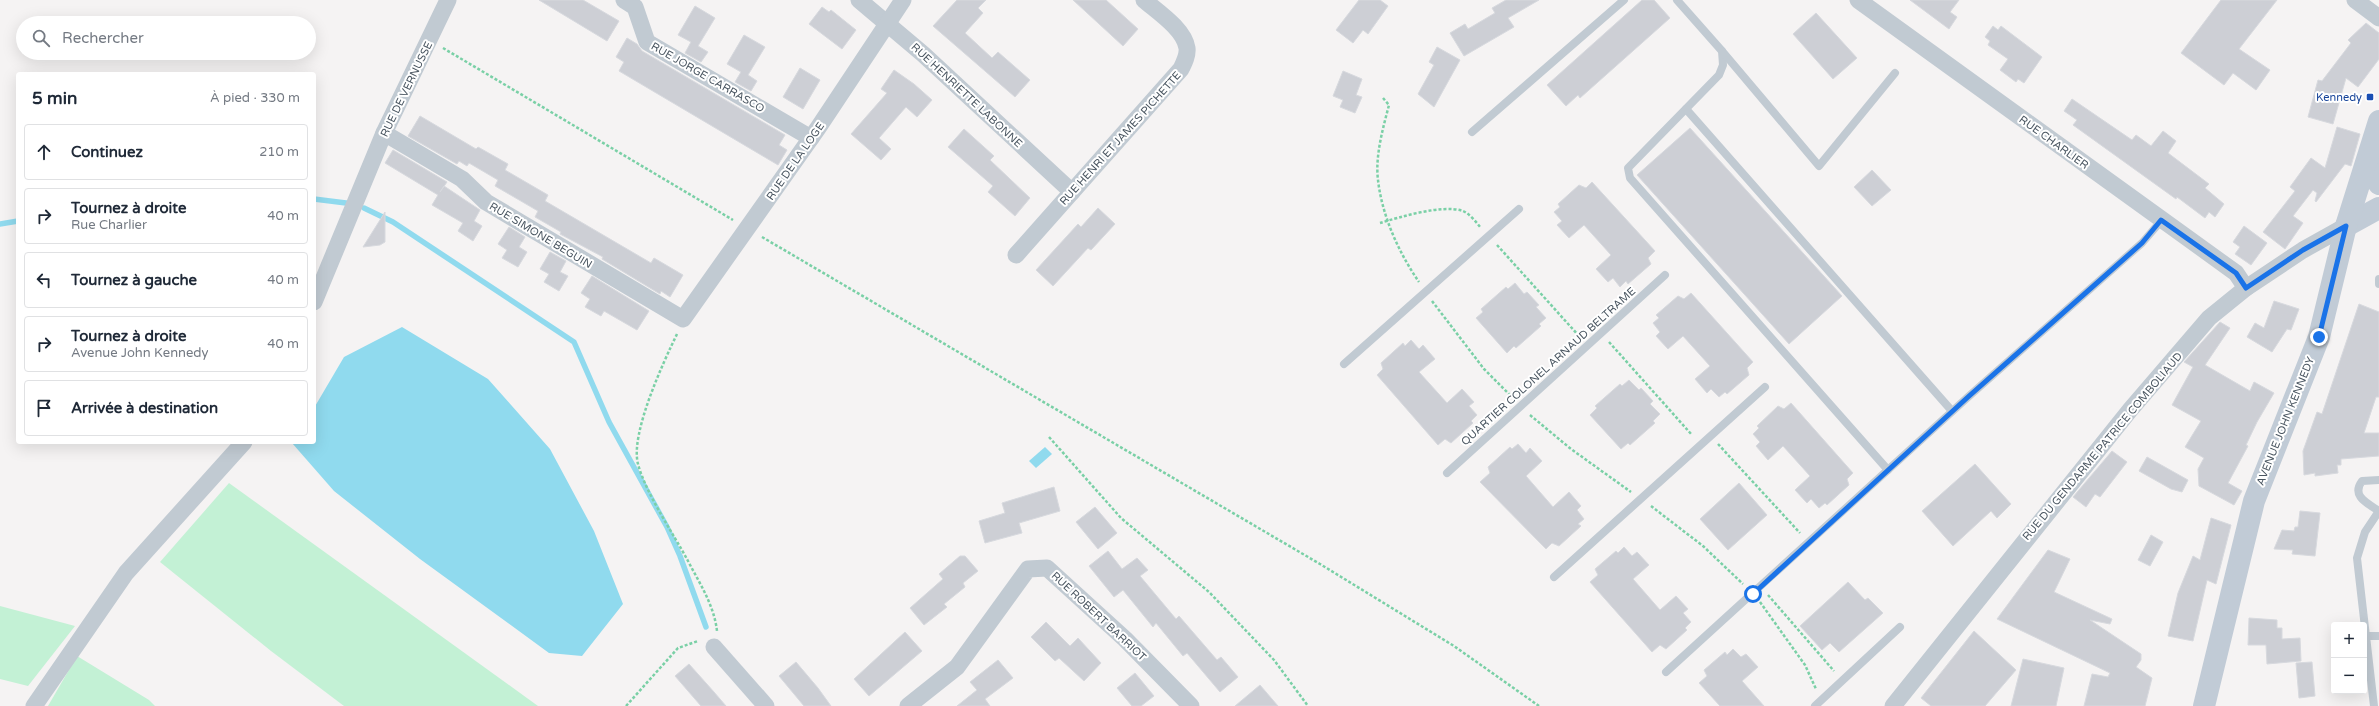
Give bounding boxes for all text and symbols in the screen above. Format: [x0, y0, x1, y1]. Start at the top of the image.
search box [16, 16, 316, 60]
icon: search [30, 27, 52, 49]
text: Rechercher [62, 29, 144, 47]
street label: RUE DE VERNUSSE [378, 39, 435, 139]
street label: RUE JORGE CARRASCO [649, 40, 767, 115]
street label: RUE HENRIETTE LABONNE [908, 40, 1025, 150]
street label: RUE HENRI ET JAMES PICHETTE [1057, 69, 1184, 208]
text: 5 min [32, 88, 77, 109]
text: À pied · 330 m [210, 90, 300, 106]
place label: Kennedy [2316, 91, 2362, 104]
marker: Kennedy [2365, 92, 2375, 102]
street label: RUE CHARLIER [2017, 113, 2091, 172]
street label: RUE DE LA LOGE [764, 120, 827, 203]
icon: ahead [33, 141, 55, 163]
text: Continuez [71, 143, 143, 161]
text: 210 m [259, 144, 299, 160]
text: Tournez à droite [71, 199, 186, 217]
street label: RUE SIMONE BEGUIN [487, 200, 594, 271]
icon: right [33, 205, 55, 227]
text: 40 m [267, 208, 299, 224]
text: Rue Charlier [71, 217, 147, 233]
icon: left [33, 269, 55, 291]
text: Tournez à gauche [71, 271, 197, 289]
text: 40 m [267, 272, 299, 288]
street label: QUARTIER COLONEL ARNAUD BELTRAME [1458, 285, 1638, 448]
text: Tournez à droite [71, 327, 186, 345]
route end [2310, 328, 2328, 346]
icon: right [33, 333, 55, 355]
text: 40 m [267, 336, 299, 352]
text: Avenue John Kennedy [71, 345, 209, 361]
street label: RUE DU GENDARME PATRICE COMBOLIAUD [2020, 350, 2185, 543]
street label: AVENUE JOHN KENNEDY [2254, 355, 2317, 487]
icon: arrive [33, 397, 55, 419]
text: Arrivée à destination [71, 399, 218, 417]
street label: RUE ROBERT BARRIOT [1049, 569, 1149, 664]
route start [1744, 585, 1762, 603]
map controls [2331, 622, 2367, 694]
button: + [2331, 622, 2367, 658]
button: − [2331, 658, 2367, 694]

